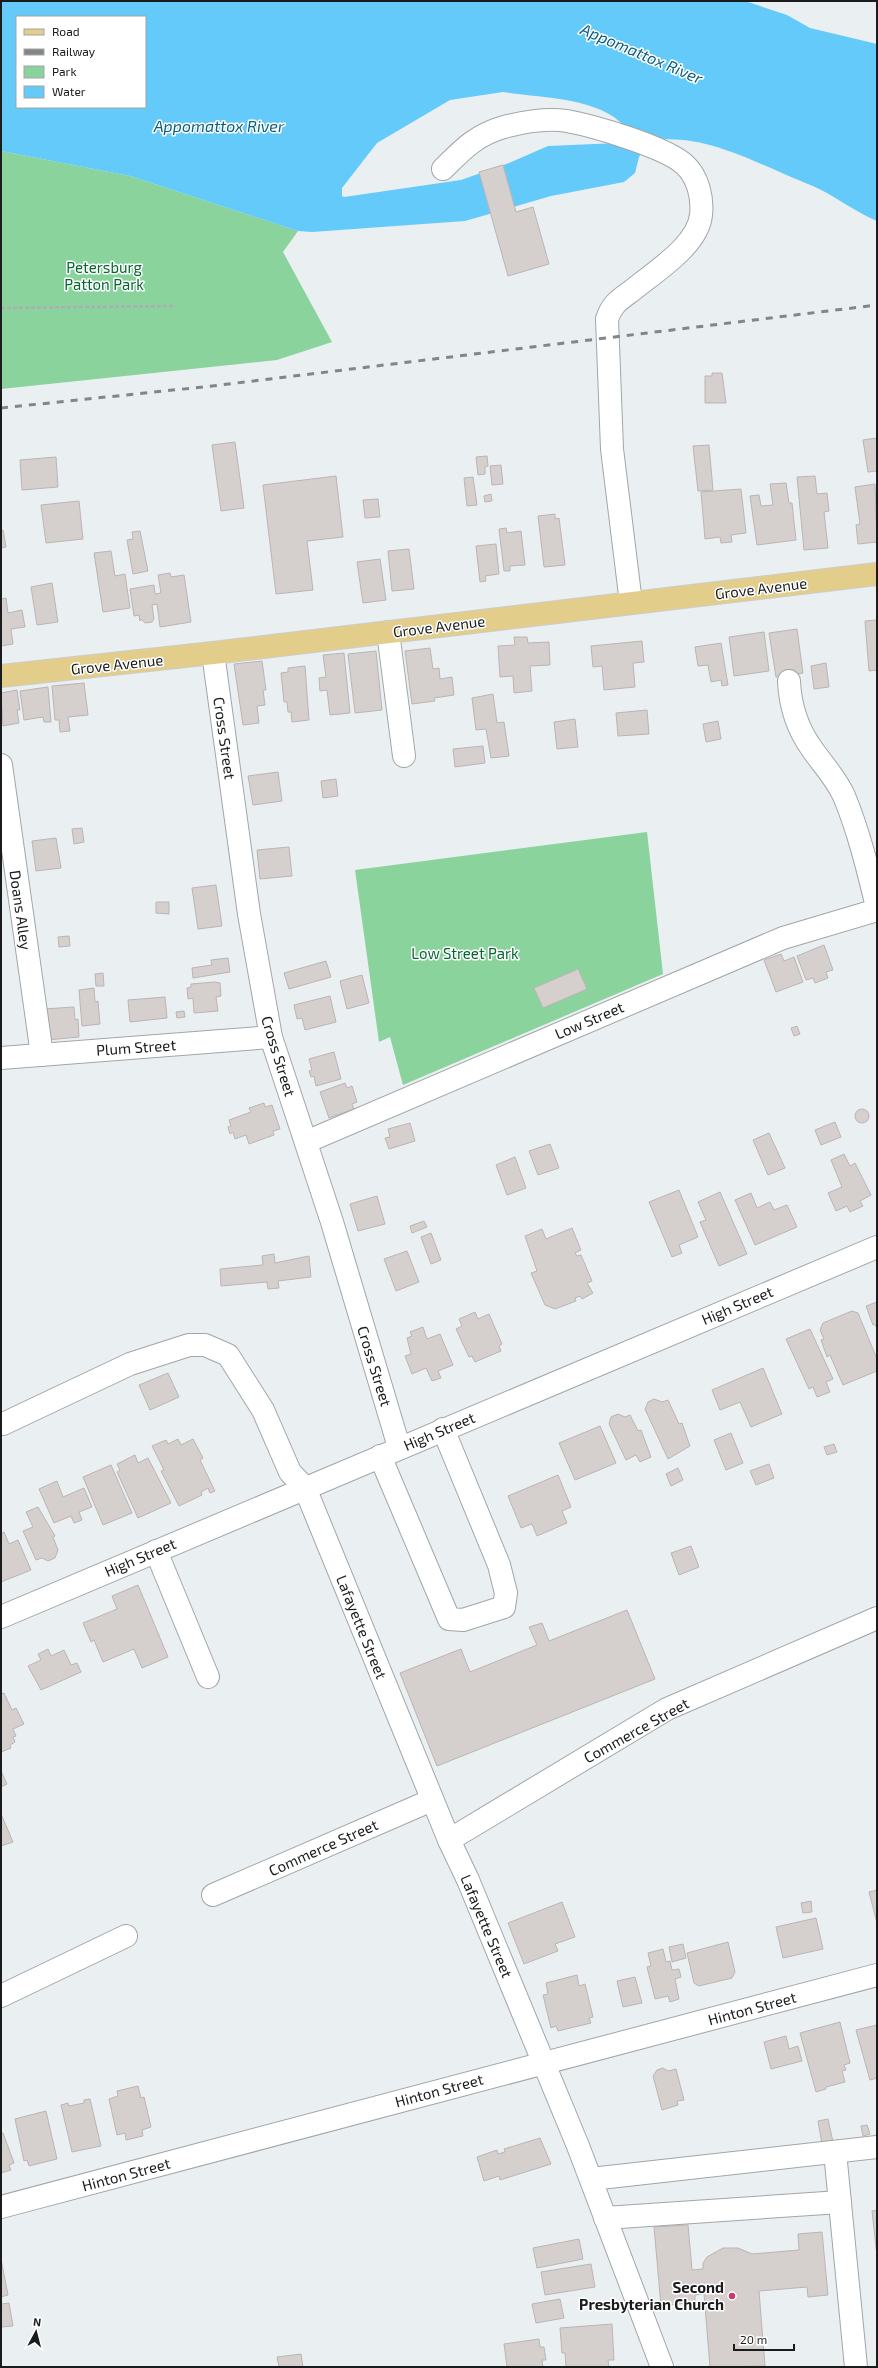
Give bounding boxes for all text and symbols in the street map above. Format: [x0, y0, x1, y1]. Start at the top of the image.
legend [16, 16, 146, 108]
water label: Appomattox River [577, 18, 706, 88]
text: Road [52, 24, 80, 38]
text: Railway [52, 44, 96, 58]
text: Park [52, 64, 77, 78]
text: Water [52, 84, 86, 98]
water label: Appomattox River [153, 116, 285, 135]
park label: Petersburg Patton Park [64, 258, 144, 293]
street label: Grove Avenue [714, 573, 808, 603]
street label: Grove Avenue [392, 611, 486, 641]
street label: Grove Avenue [70, 650, 164, 678]
street label: Cross Street [210, 696, 240, 781]
street label: Doans Alley [7, 869, 36, 951]
park label: Low Street Park [411, 944, 519, 962]
street label: Low Street [552, 997, 626, 1043]
street label: Cross Street [258, 1014, 300, 1099]
street label: Plum Street [95, 1035, 177, 1059]
street label: High Street [699, 1282, 776, 1328]
street label: Cross Street [354, 1324, 396, 1409]
street label: High Street [401, 1408, 478, 1454]
street label: High Street [102, 1534, 179, 1580]
street label: Lafayette Street [333, 1572, 391, 1682]
street label: Commerce Street [580, 1694, 692, 1766]
street label: Commerce Street [266, 1815, 381, 1879]
street label: Lafayette Street [457, 1872, 517, 1981]
street label: Hinton Street [706, 1988, 798, 2028]
street label: Hinton Street [393, 2070, 485, 2110]
street label: Hinton Street [80, 2154, 172, 2194]
place label: Second Presbyterian Church [579, 2278, 724, 2314]
marker: Second Presbyterian Church [727, 2291, 737, 2301]
north arrow [16, 2312, 56, 2352]
text: N [33, 2315, 42, 2329]
scale bar [734, 2326, 794, 2352]
text: 20 m [740, 2332, 767, 2346]

